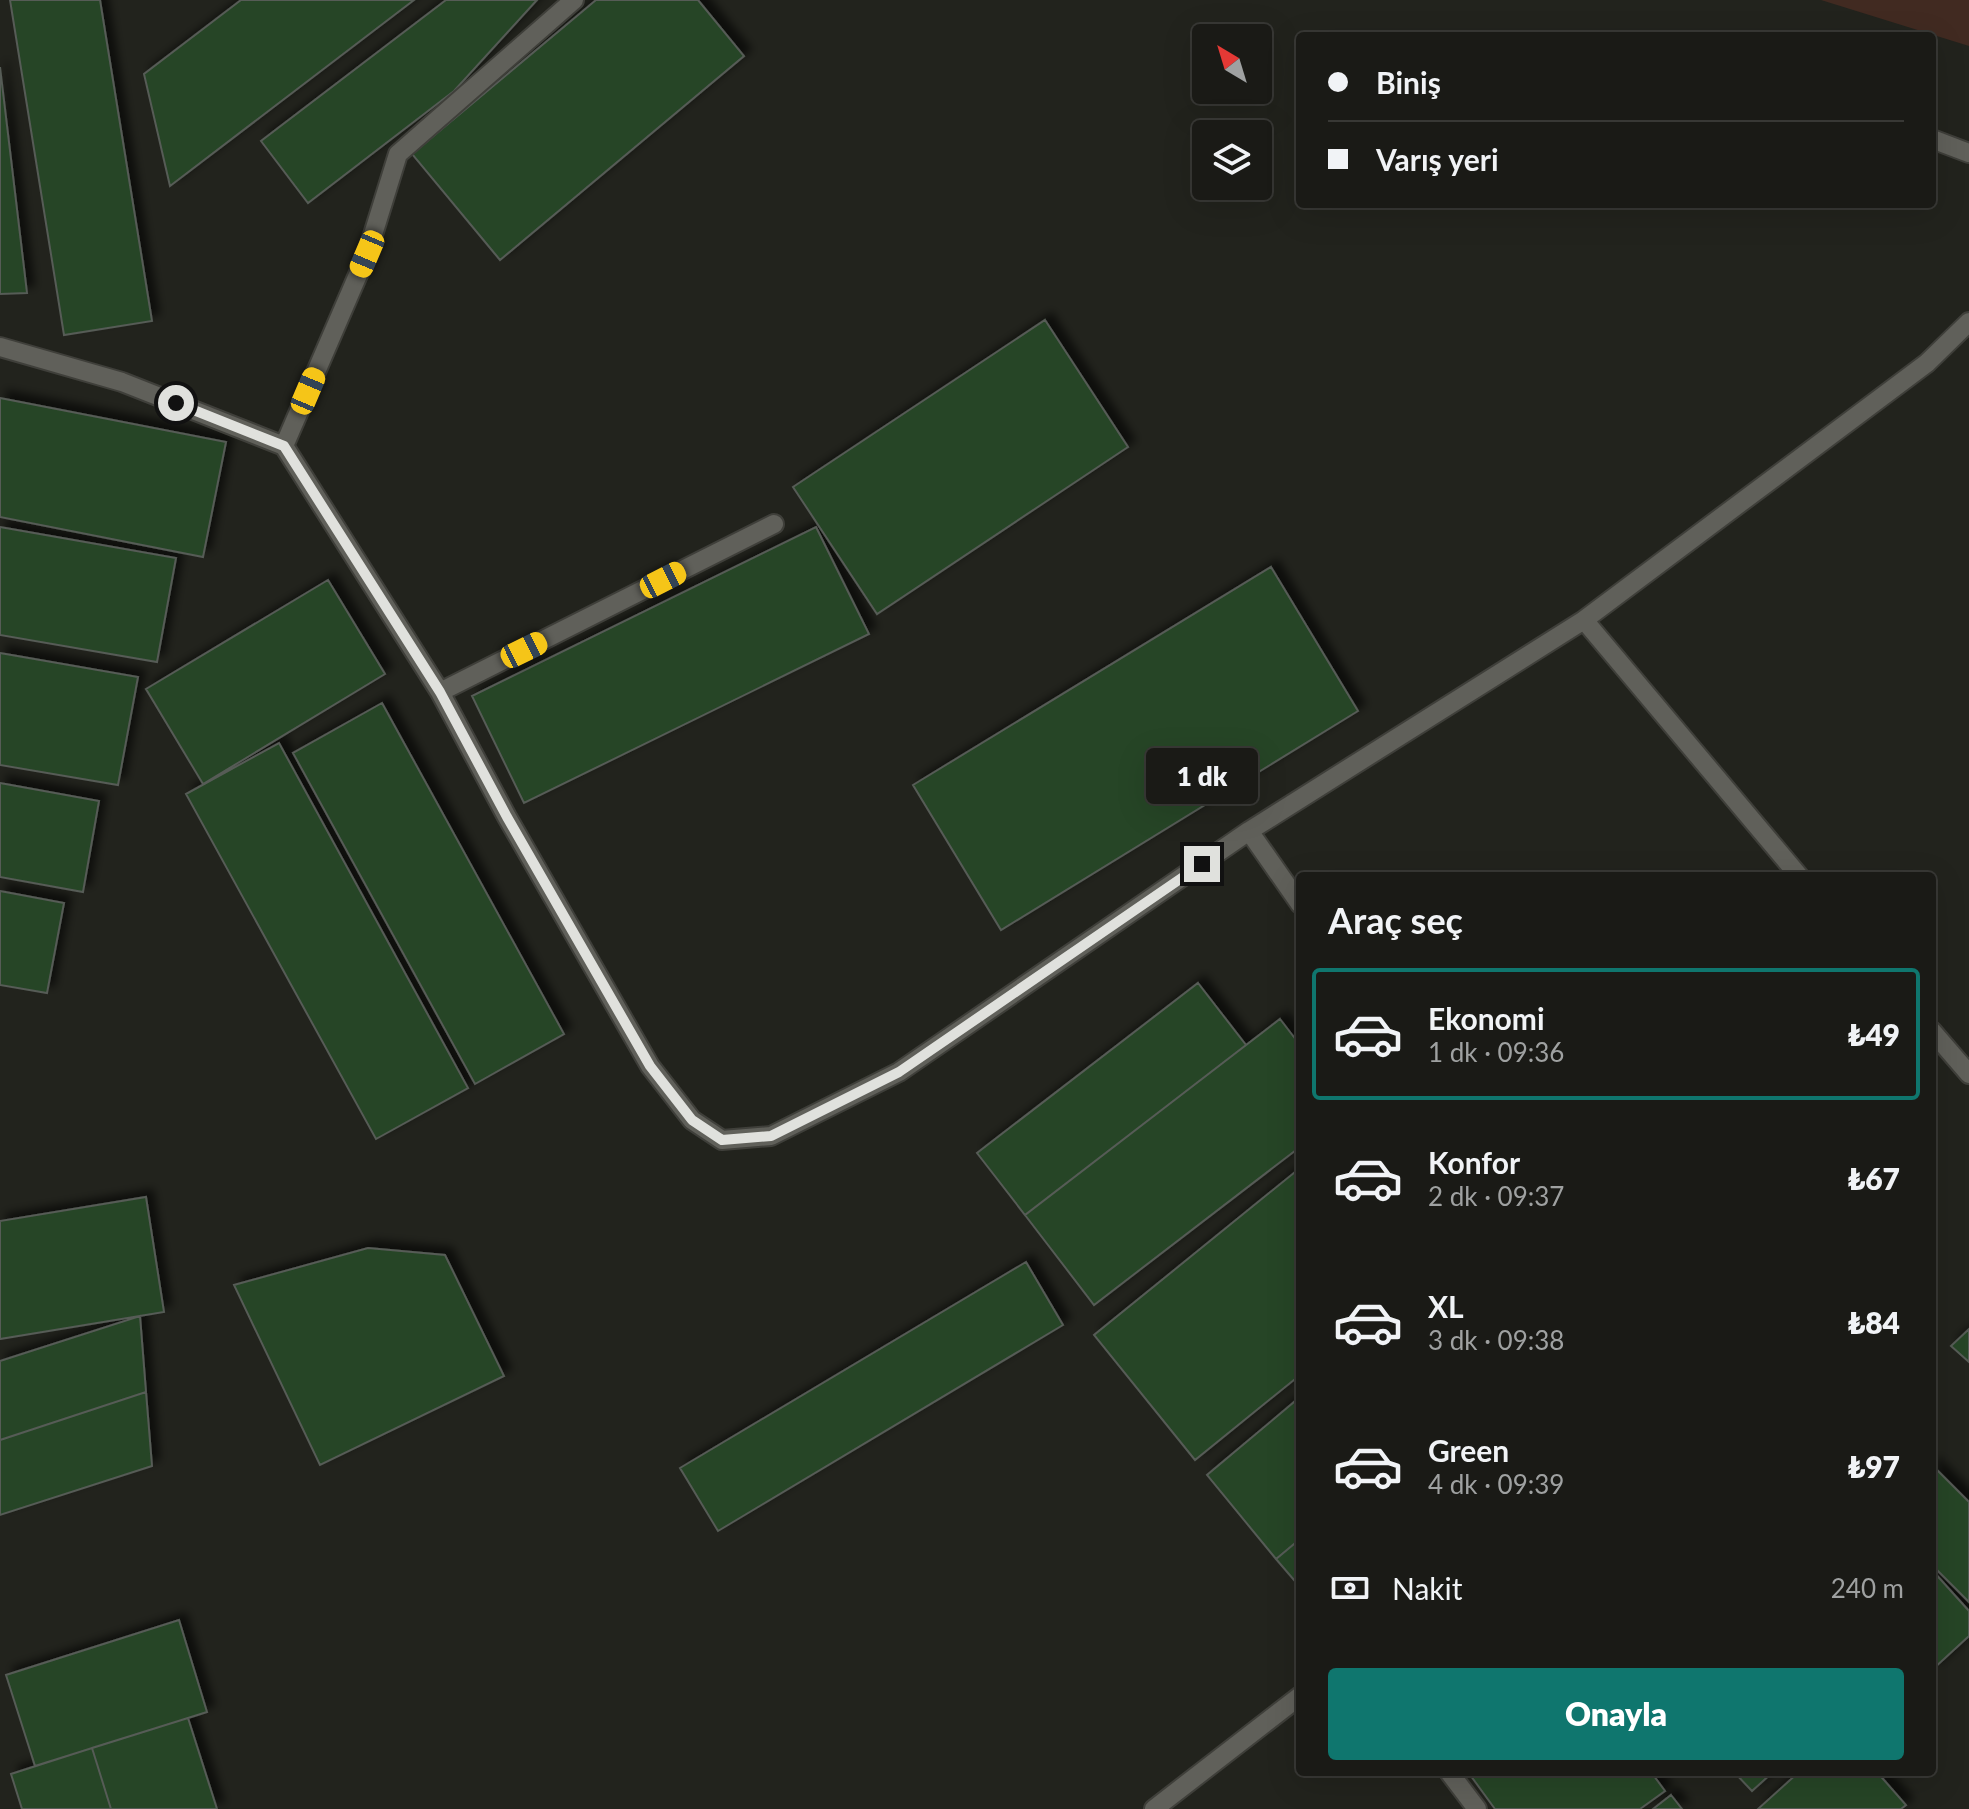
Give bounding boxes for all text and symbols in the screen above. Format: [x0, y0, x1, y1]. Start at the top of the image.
north arrow [1192, 24, 1272, 104]
map controls [1192, 24, 1272, 200]
text: Biniş [1376, 64, 1441, 100]
button: layers [1192, 120, 1272, 200]
text: Varış yeri [1376, 141, 1499, 177]
car [347, 227, 387, 281]
car [288, 364, 328, 418]
route start [158, 385, 194, 421]
car [636, 558, 690, 602]
car [497, 629, 551, 671]
callout: 1 dk [1146, 748, 1258, 804]
text: 1 dk [1177, 760, 1227, 792]
route end [1184, 846, 1220, 882]
text: Araç seç [1328, 898, 1463, 942]
icon: car [1332, 998, 1404, 1070]
text: Ekonomi [1428, 1000, 1545, 1036]
text: ₺49 [1848, 1016, 1900, 1052]
text: 1 dk · 09:36 [1428, 1036, 1564, 1068]
icon: car [1332, 1142, 1404, 1214]
text: Konfor [1428, 1144, 1520, 1180]
text: ₺67 [1848, 1160, 1900, 1196]
text: 2 dk · 09:37 [1428, 1180, 1564, 1212]
icon: car [1332, 1286, 1404, 1358]
text: XL [1428, 1288, 1464, 1324]
text: ₺84 [1848, 1304, 1900, 1340]
text: 3 dk · 09:38 [1428, 1324, 1564, 1356]
icon: car [1332, 1430, 1404, 1502]
text: Green [1428, 1432, 1509, 1468]
text: ₺97 [1848, 1448, 1900, 1484]
text: 4 dk · 09:39 [1428, 1468, 1564, 1500]
icon: cash [1328, 1566, 1372, 1610]
text: Nakit [1392, 1570, 1463, 1606]
text: 240 m [1831, 1572, 1904, 1604]
button: Onayla [1328, 1668, 1904, 1760]

